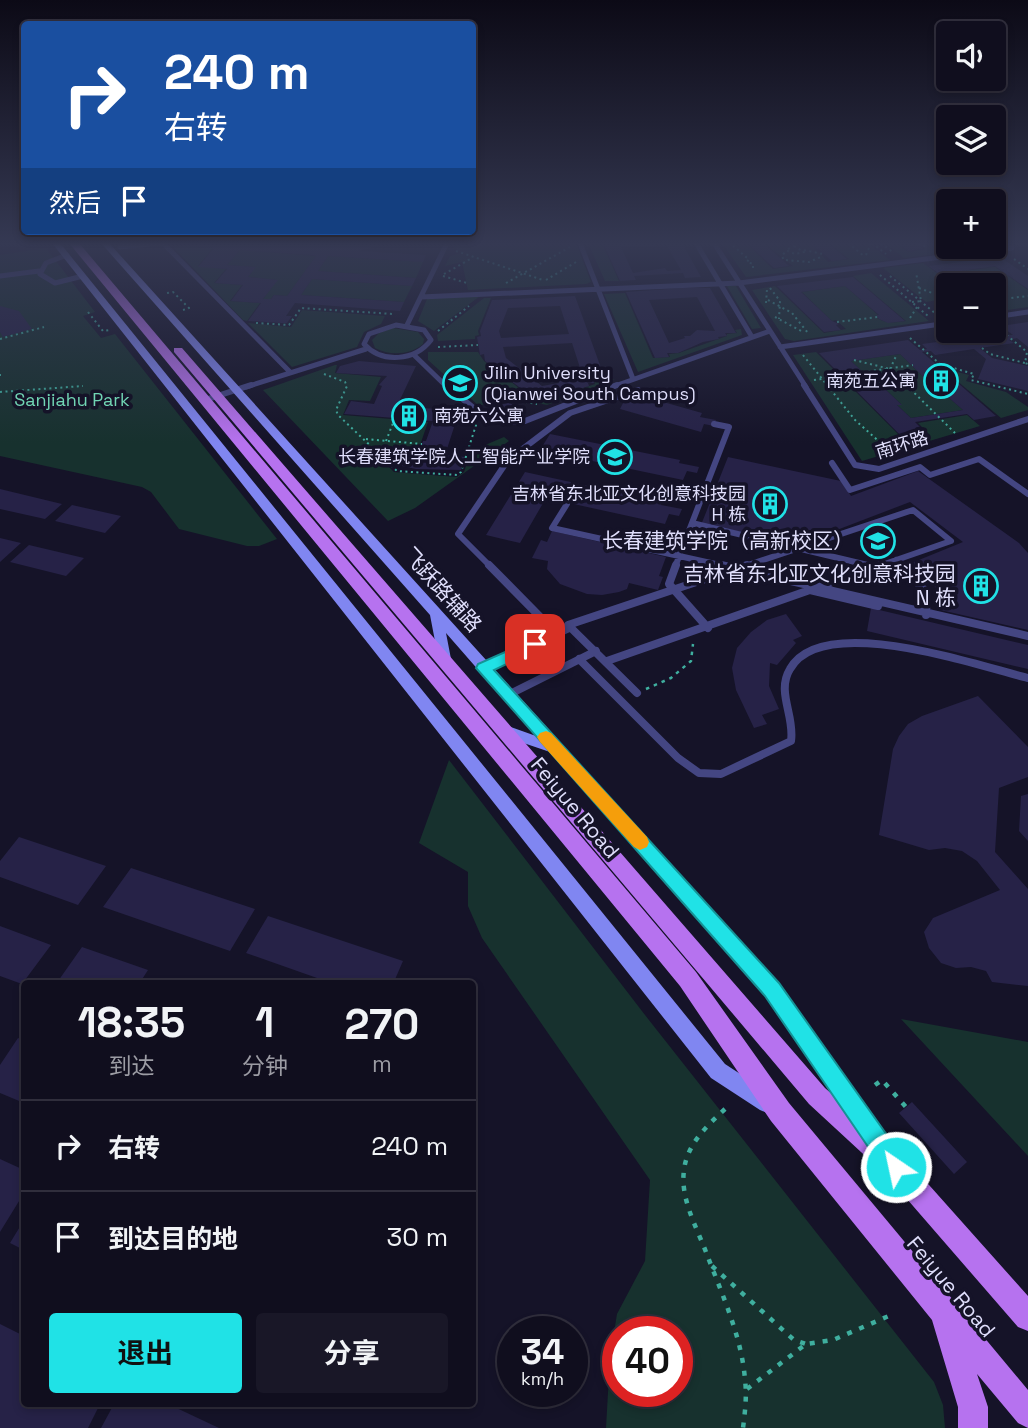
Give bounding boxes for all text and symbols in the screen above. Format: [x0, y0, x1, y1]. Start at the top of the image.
map controls [936, 21, 1006, 343]
button: sound [936, 21, 1006, 91]
text: 240 m [164, 41, 310, 103]
icon: right [49, 49, 140, 140]
button: layers [936, 105, 1006, 175]
text: 右转 [164, 108, 228, 148]
icon: arrive [115, 182, 153, 220]
text: 然后 [49, 186, 101, 220]
button: + [936, 189, 1006, 259]
button: − [936, 273, 1006, 343]
place label: Jilin University (Qianwei South Campus) [484, 361, 696, 405]
building icon: 南苑五公寓 [922, 362, 960, 400]
school or university icon: Jilin University (Qianwei South Campus) [441, 364, 479, 402]
place label: 南苑五公寓 [826, 369, 916, 392]
park label: Sanjiahu Park [14, 388, 130, 411]
building icon: 南苑六公寓 [390, 397, 428, 435]
place label: 南苑六公寓 [434, 404, 524, 427]
street label: 南环路 [873, 426, 931, 463]
school or university icon: 长春建筑学院人工智能产业学院 [596, 438, 634, 476]
place label: 长春建筑学院人工智能产业学院 [338, 445, 590, 468]
place label: 吉林省东北亚文化创意科技园 H 栋 [512, 482, 746, 526]
building icon: 吉林省东北亚文化创意科技园 H 栋 [751, 485, 789, 523]
school or university icon: 长春建筑学院（高新校区） [859, 522, 897, 560]
place label: 长春建筑学院（高新校区） [602, 527, 854, 554]
street label: 飞跃路辅路 [397, 542, 488, 638]
place label: 吉林省东北亚文化创意科技园 N 栋 [683, 560, 956, 611]
building icon: 吉林省东北亚文化创意科技园 N 栋 [962, 567, 1000, 605]
pin [505, 614, 565, 674]
icon: arrive [516, 625, 554, 663]
street label: Feiyue Road [525, 752, 626, 864]
text: 18:35 [78, 996, 185, 1049]
text: 1 [255, 996, 274, 1049]
text: 270 [344, 998, 419, 1051]
text: m [372, 1049, 392, 1079]
text: 到达 [108, 1051, 154, 1081]
text: 分钟 [242, 1051, 288, 1081]
icon: right [49, 1127, 87, 1165]
text: 240 m [371, 1129, 448, 1163]
position arrow [859, 1130, 933, 1204]
text: 右转 [108, 1131, 160, 1165]
icon: arrive [49, 1218, 87, 1256]
text: 30 m [387, 1220, 448, 1254]
text: 到达目的地 [108, 1222, 238, 1256]
street label: Feiyue Road [901, 1231, 1002, 1343]
button: 退出 [49, 1313, 242, 1393]
button: 分享 [256, 1313, 448, 1393]
speed limit sign: 40 [602, 1316, 693, 1407]
text: 34 [521, 1330, 564, 1374]
text: km/h [521, 1367, 564, 1390]

